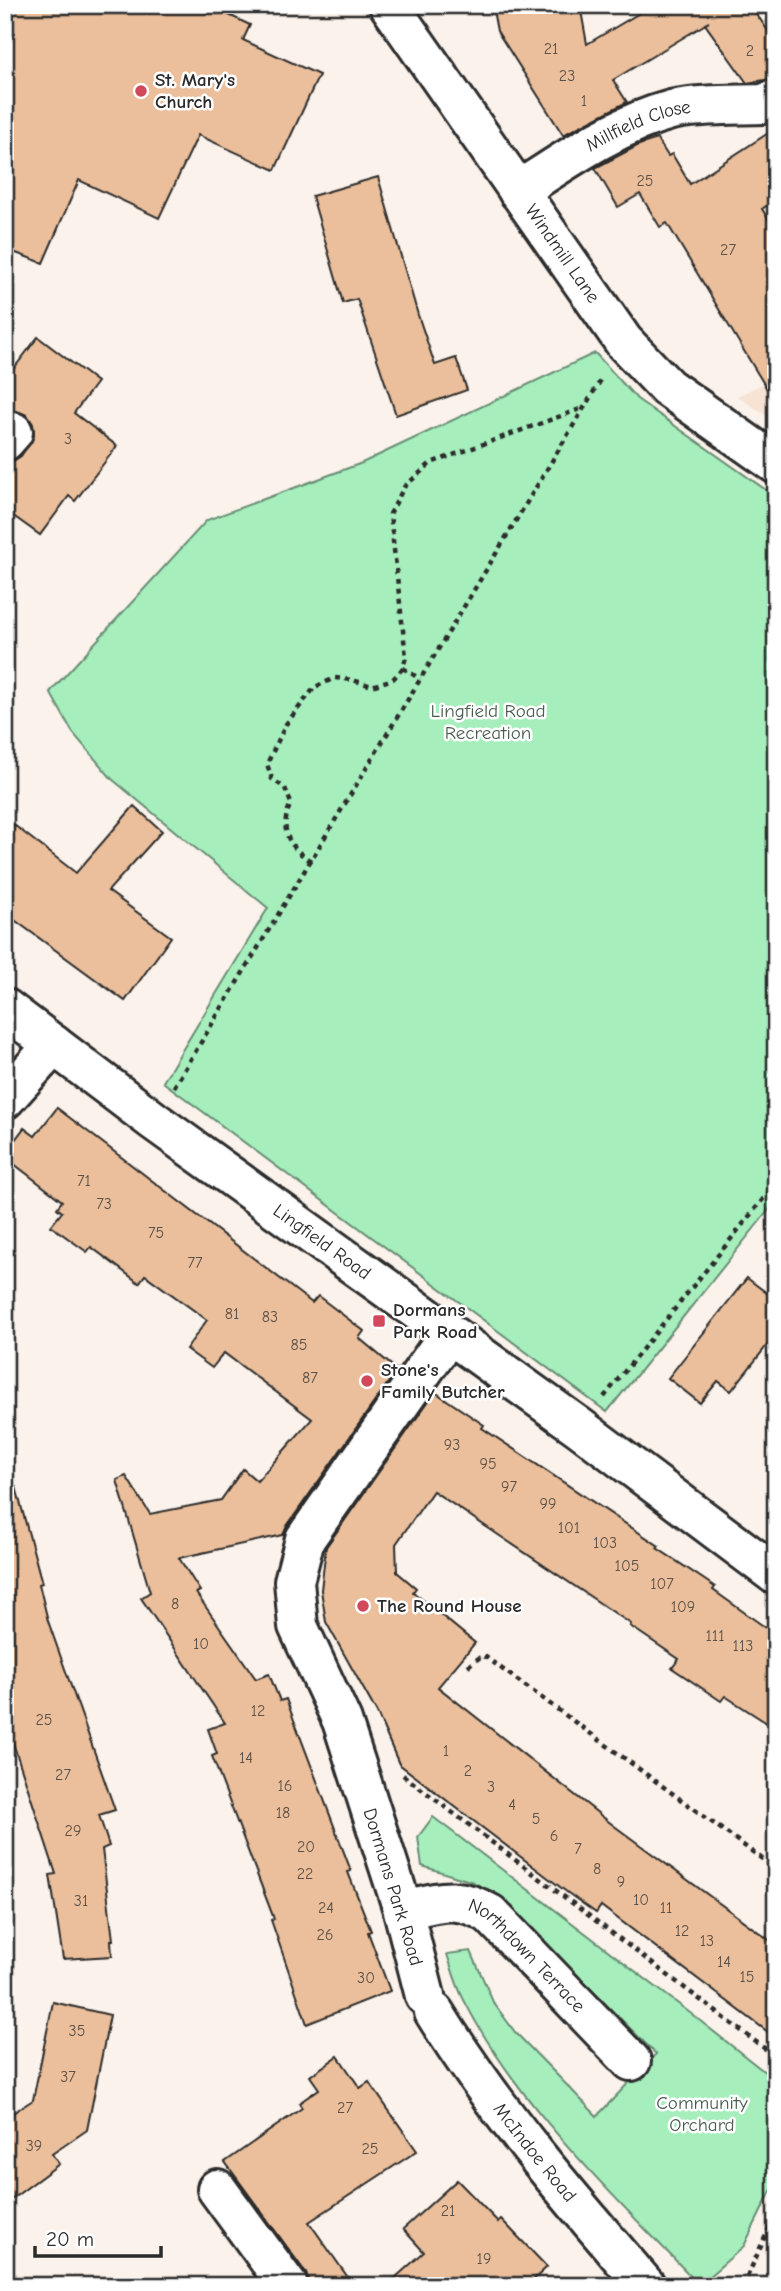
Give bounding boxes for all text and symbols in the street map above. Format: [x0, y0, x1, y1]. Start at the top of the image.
house number: 21 [544, 40, 558, 58]
house number: 2 [746, 42, 754, 60]
house number: 23 [559, 67, 575, 85]
place label: St. Mary's Church [155, 69, 235, 113]
marker: St. Mary's Church [133, 83, 149, 99]
house number: 1 [581, 92, 587, 110]
street label: Millfield Close [582, 96, 692, 156]
house number: 25 [636, 172, 654, 190]
street label: Windmill Lane [520, 200, 604, 307]
house number: 27 [720, 241, 736, 259]
house number: 3 [64, 430, 72, 448]
park label: Lingfield Road Recreation [430, 700, 546, 744]
house number: 71 [77, 1172, 91, 1190]
house number: 73 [96, 1195, 112, 1213]
street label: Lingfield Road [269, 1199, 375, 1285]
house number: 75 [148, 1224, 164, 1242]
house number: 77 [187, 1254, 203, 1272]
place label: Dormans Park Road [393, 1299, 477, 1343]
house number: 81 [225, 1305, 239, 1323]
house number: 83 [262, 1308, 278, 1326]
marker: Dormans Park Road [371, 1313, 387, 1329]
house number: 85 [291, 1336, 307, 1354]
place label: Stone's Family Butcher [381, 1359, 505, 1403]
house number: 87 [302, 1369, 318, 1387]
marker: Stone's Family Butcher [359, 1373, 375, 1389]
house number: 93 [444, 1436, 460, 1454]
house number: 95 [479, 1455, 497, 1473]
house number: 97 [501, 1478, 517, 1496]
house number: 99 [540, 1495, 557, 1513]
house number: 101 [558, 1519, 580, 1537]
house number: 103 [593, 1534, 617, 1552]
house number: 105 [615, 1557, 639, 1575]
house number: 107 [650, 1575, 674, 1593]
house number: 8 [171, 1595, 179, 1613]
place label: The Round House [377, 1595, 521, 1617]
marker: The Round House [355, 1598, 371, 1614]
house number: 109 [671, 1598, 695, 1616]
house number: 111 [705, 1627, 725, 1645]
house number: 10 [193, 1635, 209, 1653]
house number: 113 [733, 1637, 753, 1655]
house number: 12 [251, 1702, 265, 1720]
house number: 25 [35, 1711, 53, 1729]
house number: 1 [443, 1742, 449, 1760]
house number: 14 [239, 1749, 253, 1767]
house number: 2 [464, 1762, 472, 1780]
house number: 27 [55, 1766, 71, 1784]
house number: 16 [277, 1777, 293, 1795]
house number: 3 [487, 1778, 495, 1796]
house number: 4 [508, 1796, 516, 1814]
house number: 18 [276, 1804, 290, 1822]
street label: Dormans Park Road [359, 1806, 427, 1968]
house number: 5 [532, 1810, 540, 1828]
house number: 29 [65, 1822, 81, 1840]
house number: 6 [550, 1827, 558, 1845]
house number: 20 [297, 1838, 315, 1856]
house number: 7 [574, 1840, 582, 1858]
house number: 8 [593, 1860, 601, 1878]
house number: 22 [297, 1865, 313, 1883]
house number: 9 [617, 1873, 625, 1891]
house number: 10 [633, 1891, 649, 1909]
house number: 31 [74, 1892, 88, 1910]
street label: Northdown Terrace [465, 1894, 590, 2017]
house number: 24 [318, 1899, 334, 1917]
house number: 11 [660, 1899, 672, 1917]
house number: 12 [675, 1922, 689, 1940]
house number: 26 [316, 1926, 334, 1944]
house number: 13 [700, 1932, 714, 1950]
house number: 14 [717, 1953, 731, 1971]
house number: 15 [739, 1968, 755, 1986]
house number: 30 [357, 1969, 375, 1987]
house number: 35 [69, 2022, 85, 2040]
house number: 37 [60, 2068, 76, 2086]
park label: Community Orchard [656, 2092, 748, 2136]
house number: 27 [337, 2099, 353, 2117]
street label: McIndoe Road [489, 2099, 581, 2206]
house number: 39 [26, 2137, 42, 2155]
house number: 25 [361, 2140, 379, 2158]
house number: 21 [441, 2202, 455, 2220]
scale bar [35, 2214, 161, 2258]
text: 20 m [46, 2227, 94, 2251]
house number: 19 [477, 2250, 491, 2268]

